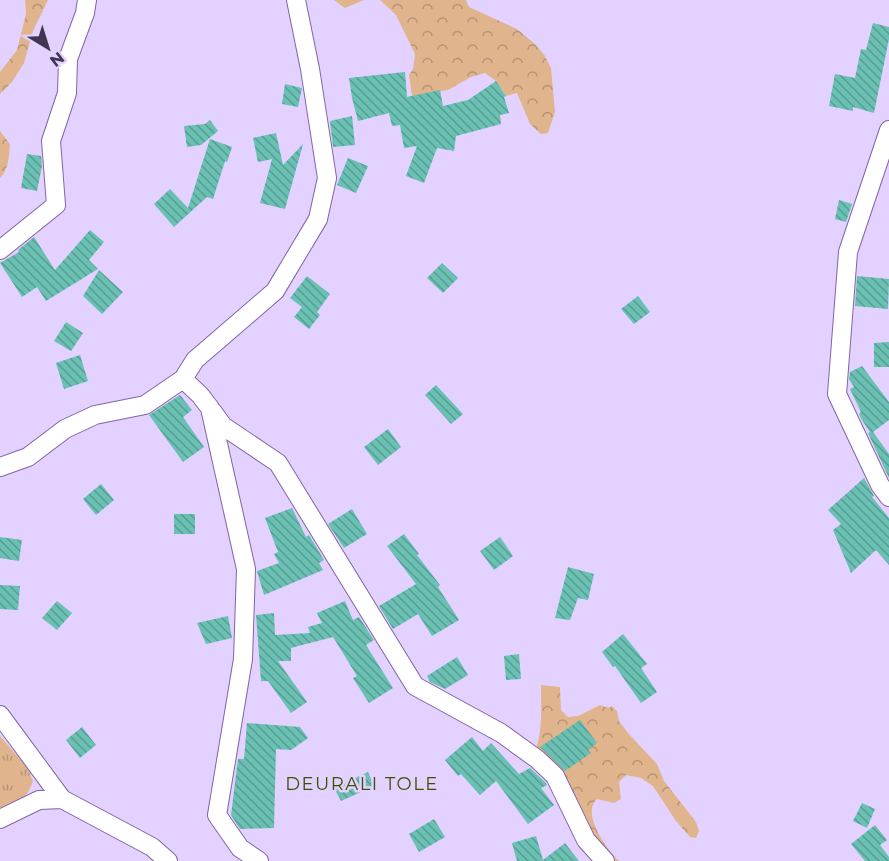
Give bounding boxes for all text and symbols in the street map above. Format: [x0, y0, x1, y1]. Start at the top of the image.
north arrow [18, 18, 78, 78]
text: N [46, 48, 68, 71]
district label: DEURALI TOLE [285, 773, 439, 795]

